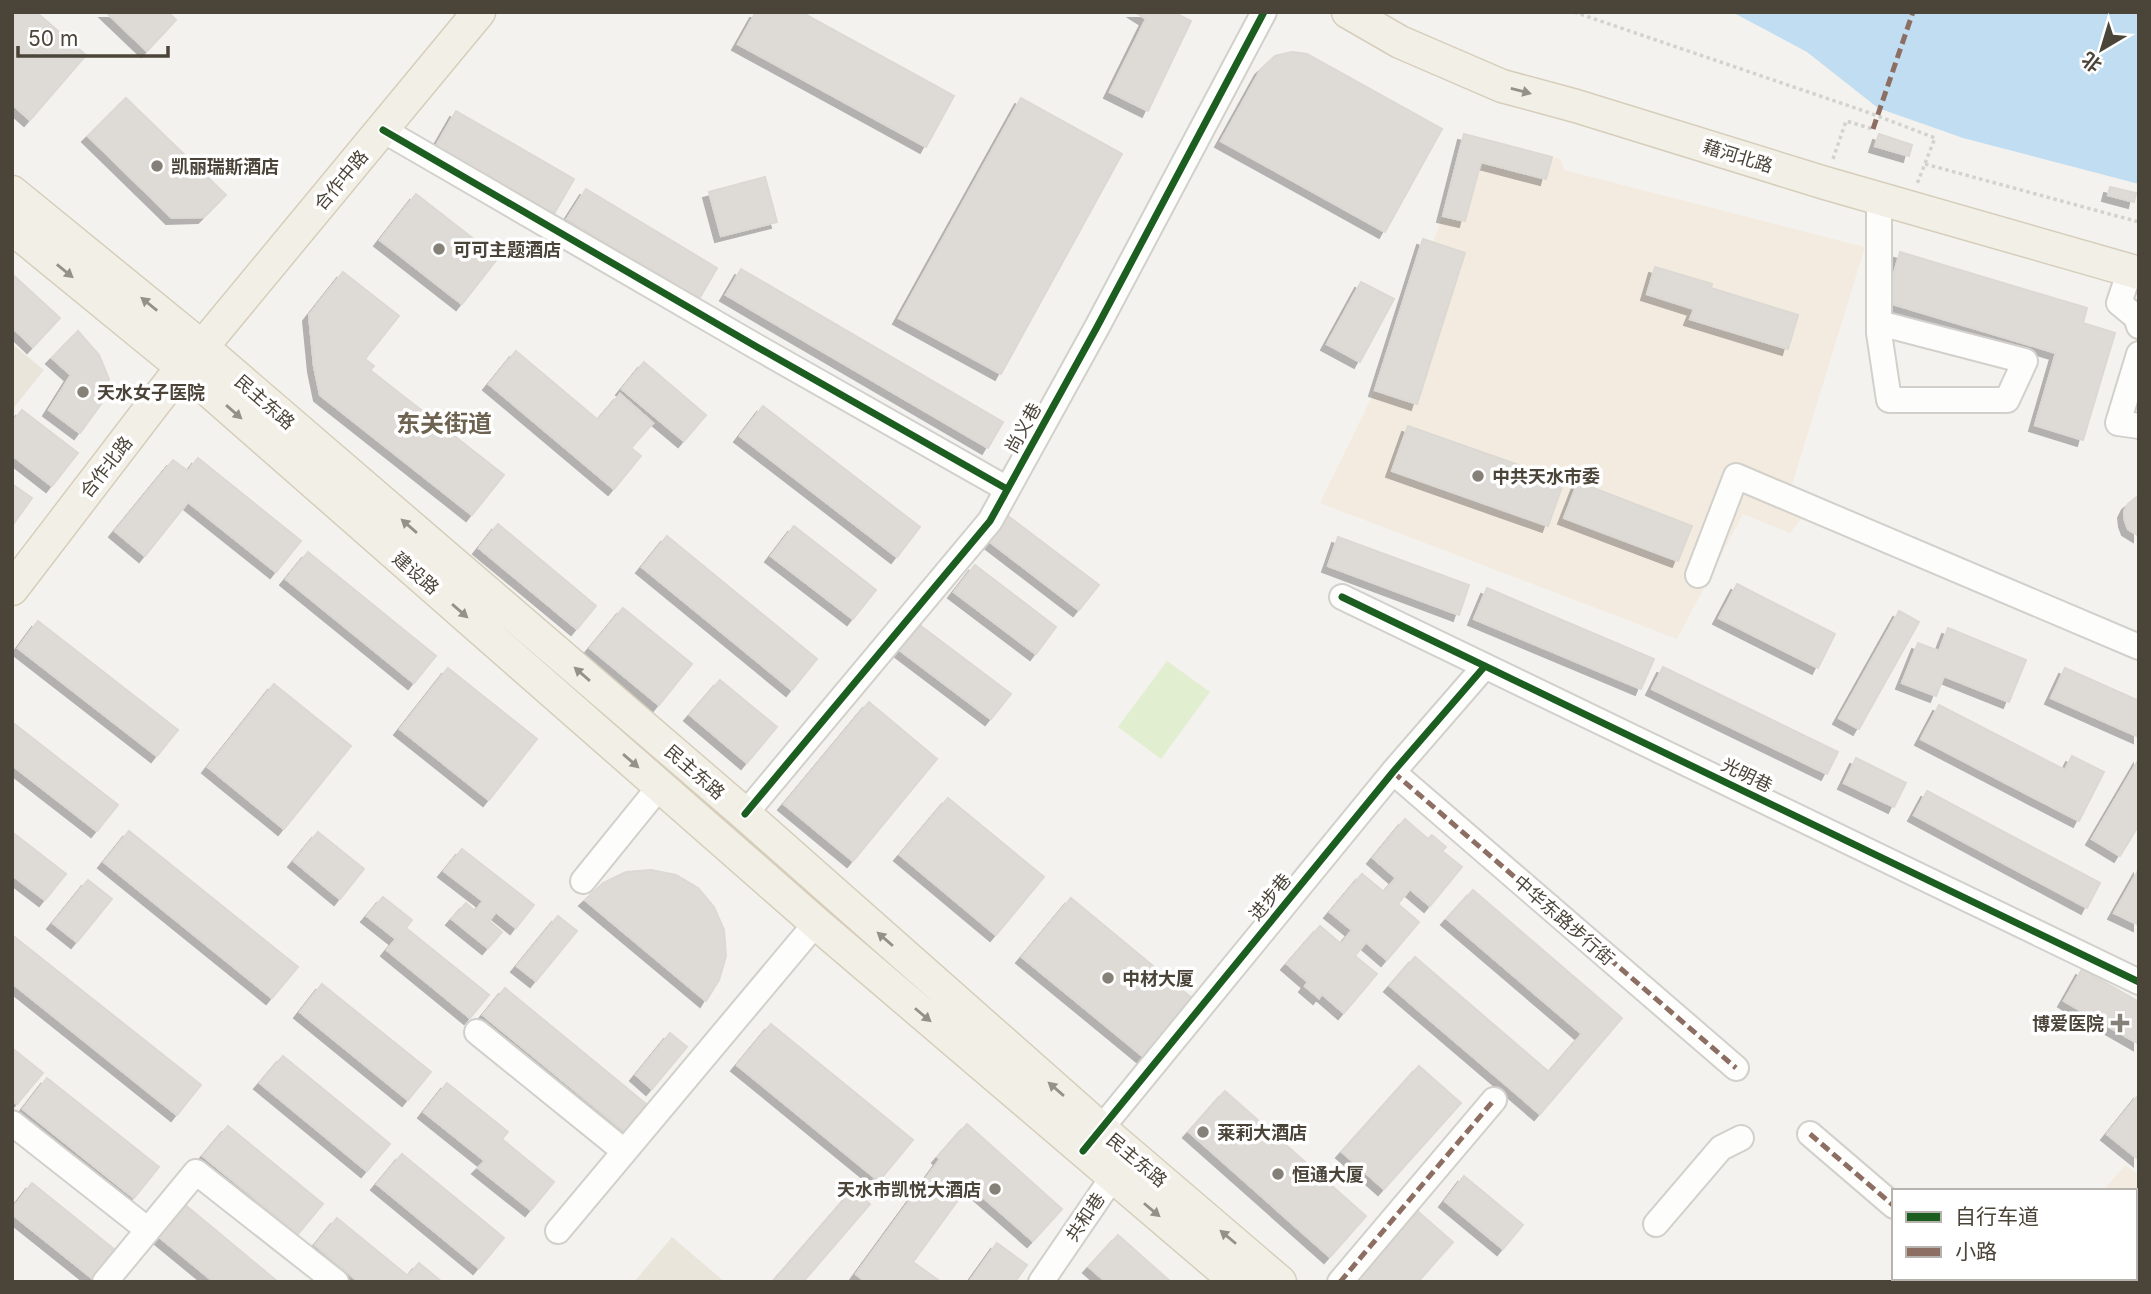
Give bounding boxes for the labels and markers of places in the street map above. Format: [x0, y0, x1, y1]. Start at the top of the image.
place label: 凯丽瑞斯酒店 [171, 156, 279, 177]
marker: 凯丽瑞斯酒店 [149, 158, 165, 174]
place label: 可可主题酒店 [453, 239, 561, 260]
marker: 可可主题酒店 [431, 241, 447, 257]
place label: 天水女子医院 [97, 382, 205, 403]
marker: 天水女子医院 [75, 384, 91, 400]
place label: 中共天水市委 [1492, 466, 1600, 487]
marker: 中共天水市委 [1470, 468, 1486, 484]
place label: 中材大厦 [1122, 968, 1194, 989]
marker: 中材大厦 [1100, 970, 1116, 986]
place label: 博爱医院 [2032, 1013, 2104, 1034]
marker: 博爱医院 [2110, 1013, 2130, 1033]
place label: 莱莉大酒店 [1217, 1122, 1307, 1143]
marker: 莱莉大酒店 [1195, 1124, 1211, 1140]
place label: 恒通大厦 [1292, 1164, 1364, 1185]
marker: 恒通大厦 [1270, 1166, 1286, 1182]
place label: 天水市凯悦大酒店 [837, 1179, 981, 1200]
marker: 天水市凯悦大酒店 [987, 1181, 1003, 1197]

